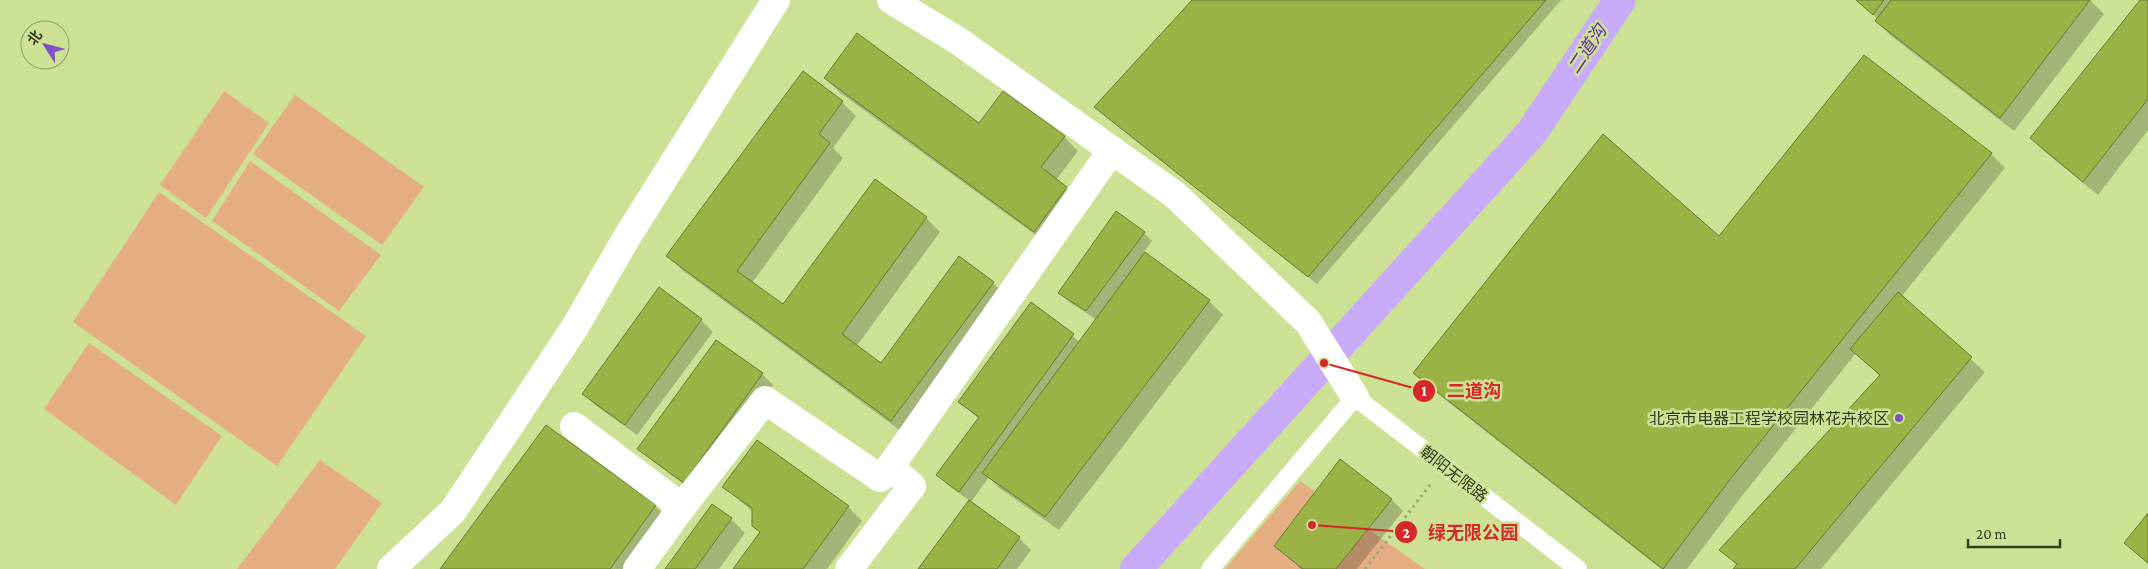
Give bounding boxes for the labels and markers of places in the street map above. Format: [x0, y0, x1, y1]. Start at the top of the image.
callout: 二道沟 [1412, 374, 1511, 407]
place label: 北京市电器工程学校园林花卉校区 [1649, 410, 1889, 427]
marker: 北京市电器工程学校园林花卉校区 [1893, 412, 1905, 424]
callout: 绿无限公园 [1393, 516, 1528, 549]

